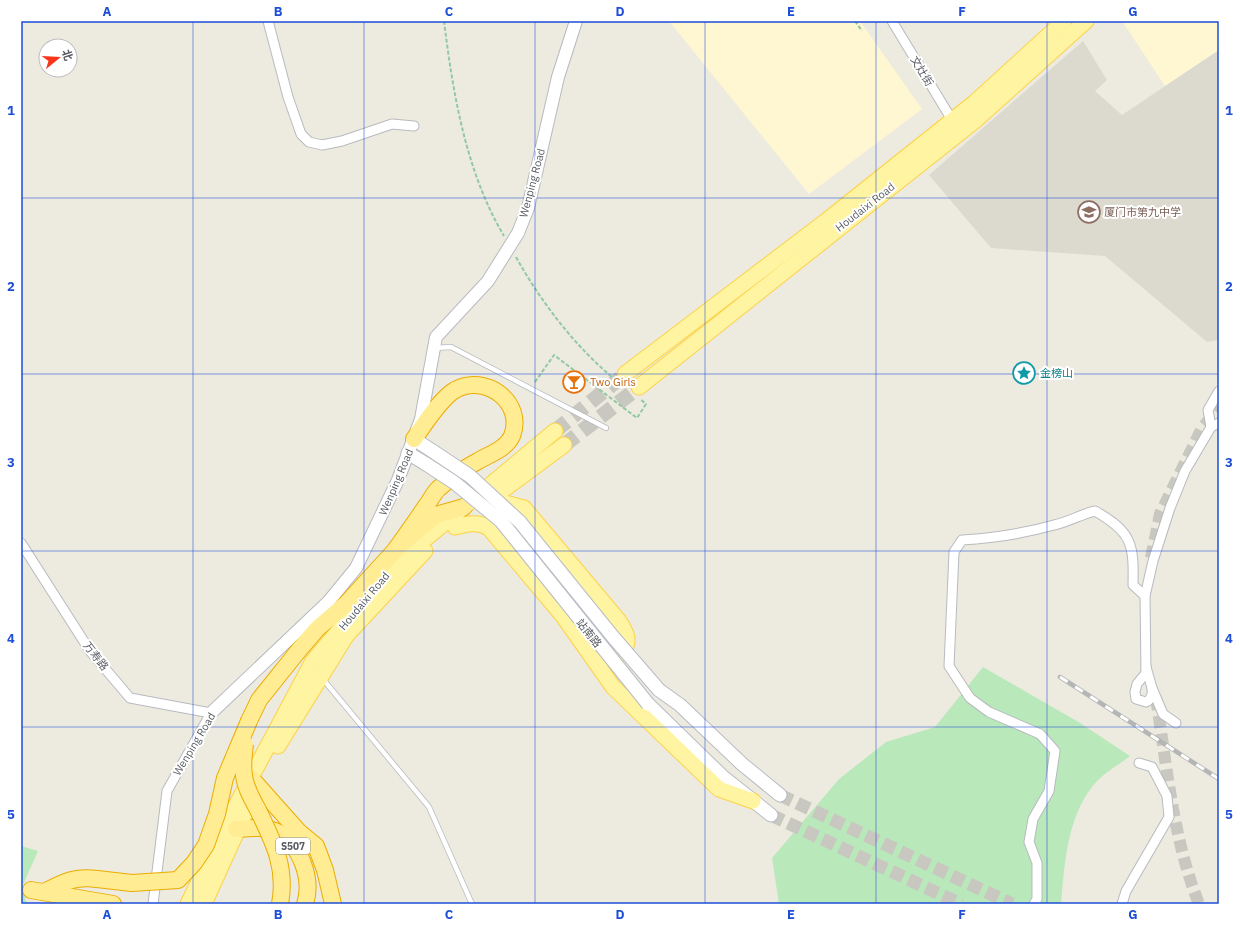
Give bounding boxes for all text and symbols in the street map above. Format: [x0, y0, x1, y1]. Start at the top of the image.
text: A [103, 3, 112, 20]
text: B [274, 3, 283, 20]
text: C [445, 3, 454, 20]
text: D [615, 3, 625, 20]
text: E [787, 3, 795, 20]
text: F [958, 3, 966, 20]
text: G [1128, 3, 1138, 20]
north arrow [38, 38, 78, 78]
text: 北 [59, 48, 76, 62]
street label: 文灶街 [908, 53, 936, 89]
text: 1 [7, 102, 15, 119]
text: 1 [1225, 102, 1233, 119]
street label: Wenping Road [516, 147, 548, 219]
street label: Houdaixi Road [833, 180, 897, 234]
school or university icon: 厦门市第九中学 [1076, 199, 1102, 225]
place label: 厦门市第九中学 [1104, 205, 1181, 219]
text: 2 [7, 278, 15, 295]
text: 2 [1225, 278, 1233, 295]
place icon: 金榜山 [1011, 360, 1037, 386]
place label: 金榜山 [1040, 366, 1073, 380]
bar icon: Two Girls [561, 369, 587, 395]
place label: Two Girls [590, 375, 636, 389]
street label: Wenping Road [376, 447, 416, 517]
text: 3 [7, 454, 15, 471]
text: 3 [1225, 454, 1233, 471]
street label: Houdaixi Road [336, 569, 392, 633]
street label: 站南路 [573, 616, 605, 650]
text: 4 [7, 630, 15, 647]
text: 4 [1225, 630, 1233, 647]
street label: 万寿路 [80, 639, 112, 673]
street label: Wenping Road [170, 710, 218, 778]
text: 5 [7, 806, 15, 823]
text: 5 [1225, 806, 1233, 823]
road number: S507 [276, 838, 310, 854]
text: A [103, 906, 112, 923]
text: B [274, 906, 283, 923]
text: C [445, 906, 454, 923]
text: D [615, 906, 625, 923]
text: E [787, 906, 795, 923]
text: F [958, 906, 966, 923]
text: G [1128, 906, 1138, 923]

